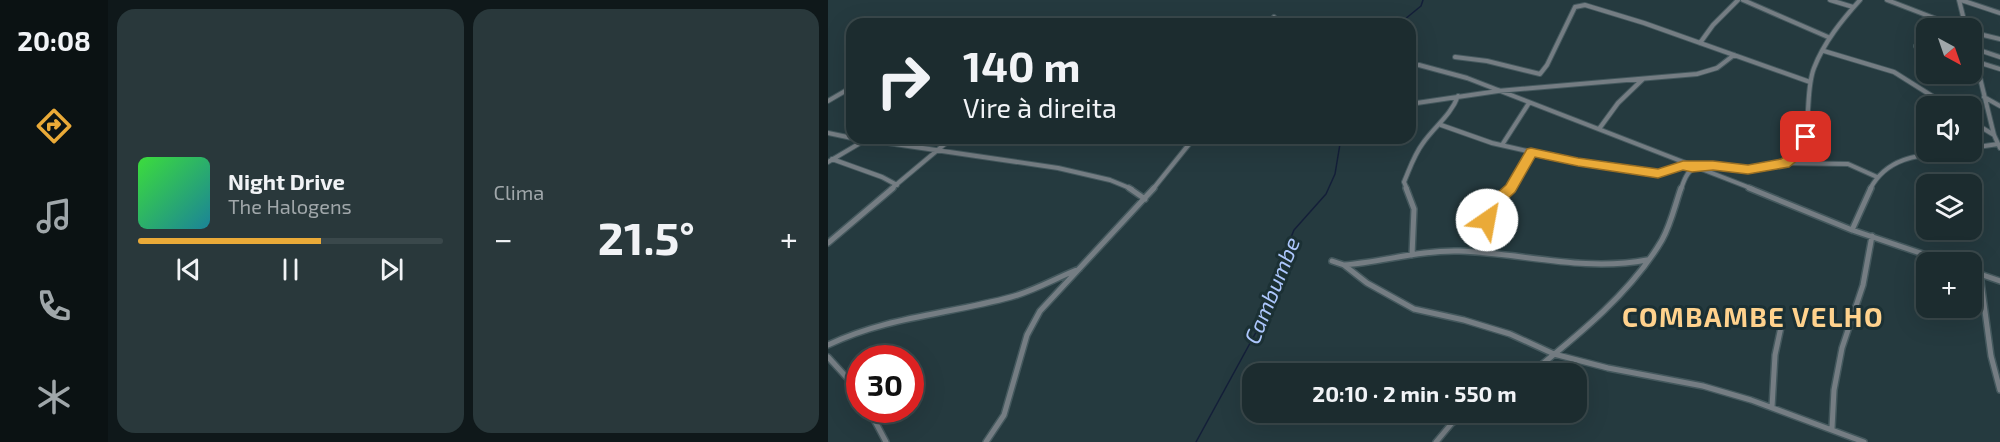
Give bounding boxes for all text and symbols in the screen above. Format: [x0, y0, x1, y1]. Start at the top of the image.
north arrow [1916, 18, 1982, 84]
map controls [1916, 18, 1982, 318]
text: 20:08 [17, 24, 91, 56]
text: 140 m [963, 40, 1080, 90]
icon: right [864, 42, 942, 120]
text: Vire à direita [963, 91, 1117, 123]
button: sound [1916, 96, 1982, 162]
icon: directions [33, 105, 75, 147]
pin [1780, 111, 1831, 162]
icon: arrive [1789, 120, 1822, 153]
text: Night Drive [228, 168, 345, 194]
button: layers [1916, 174, 1982, 240]
text: Clima [494, 180, 544, 204]
position arrow [1455, 188, 1519, 252]
text: The Halogens [228, 194, 352, 218]
icon: music [33, 195, 75, 237]
text: 21.5° [598, 210, 695, 264]
text: − [494, 218, 513, 258]
text: + [780, 218, 798, 258]
water label: Cambumbe [1238, 233, 1304, 347]
button: + [1916, 252, 1982, 318]
icon: previous [172, 253, 205, 286]
icon: pause [274, 253, 307, 286]
icon: next [375, 253, 408, 286]
icon: phone [33, 285, 75, 327]
district label: COMBAMBE VELHO [1622, 300, 1884, 332]
speed limit sign: 30 [846, 345, 924, 423]
icon: climate [33, 376, 75, 418]
text: 20:10 · 2 min · 550 m [1312, 380, 1517, 406]

